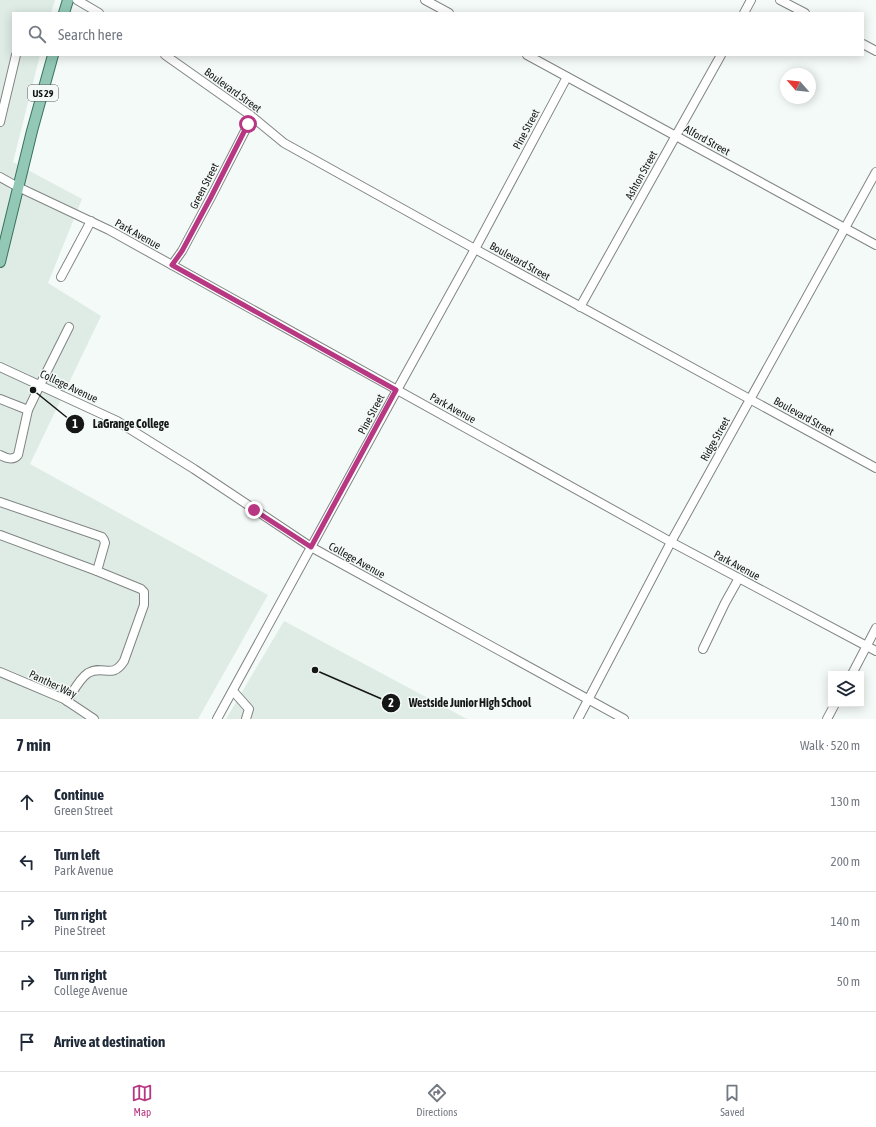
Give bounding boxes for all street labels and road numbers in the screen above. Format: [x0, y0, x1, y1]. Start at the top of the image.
street label: Boulevard Street [202, 65, 264, 115]
road number: US 29 [28, 85, 58, 101]
street label: Pine Street [510, 107, 542, 151]
street label: Alford Street [682, 122, 732, 158]
street label: Ashton Street [623, 149, 659, 201]
street label: Green Street [187, 161, 221, 211]
street label: Park Avenue [113, 217, 163, 251]
street label: Boulevard Street [488, 240, 552, 282]
street label: College Avenue [38, 367, 100, 405]
street label: Park Avenue [428, 391, 478, 425]
street label: Pine Street [355, 392, 387, 436]
street label: Boulevard Street [772, 395, 836, 437]
street label: Ridge Street [698, 415, 732, 463]
street label: College Avenue [327, 540, 387, 580]
street label: Park Avenue [712, 548, 762, 582]
street label: Panther Way [27, 668, 79, 700]

